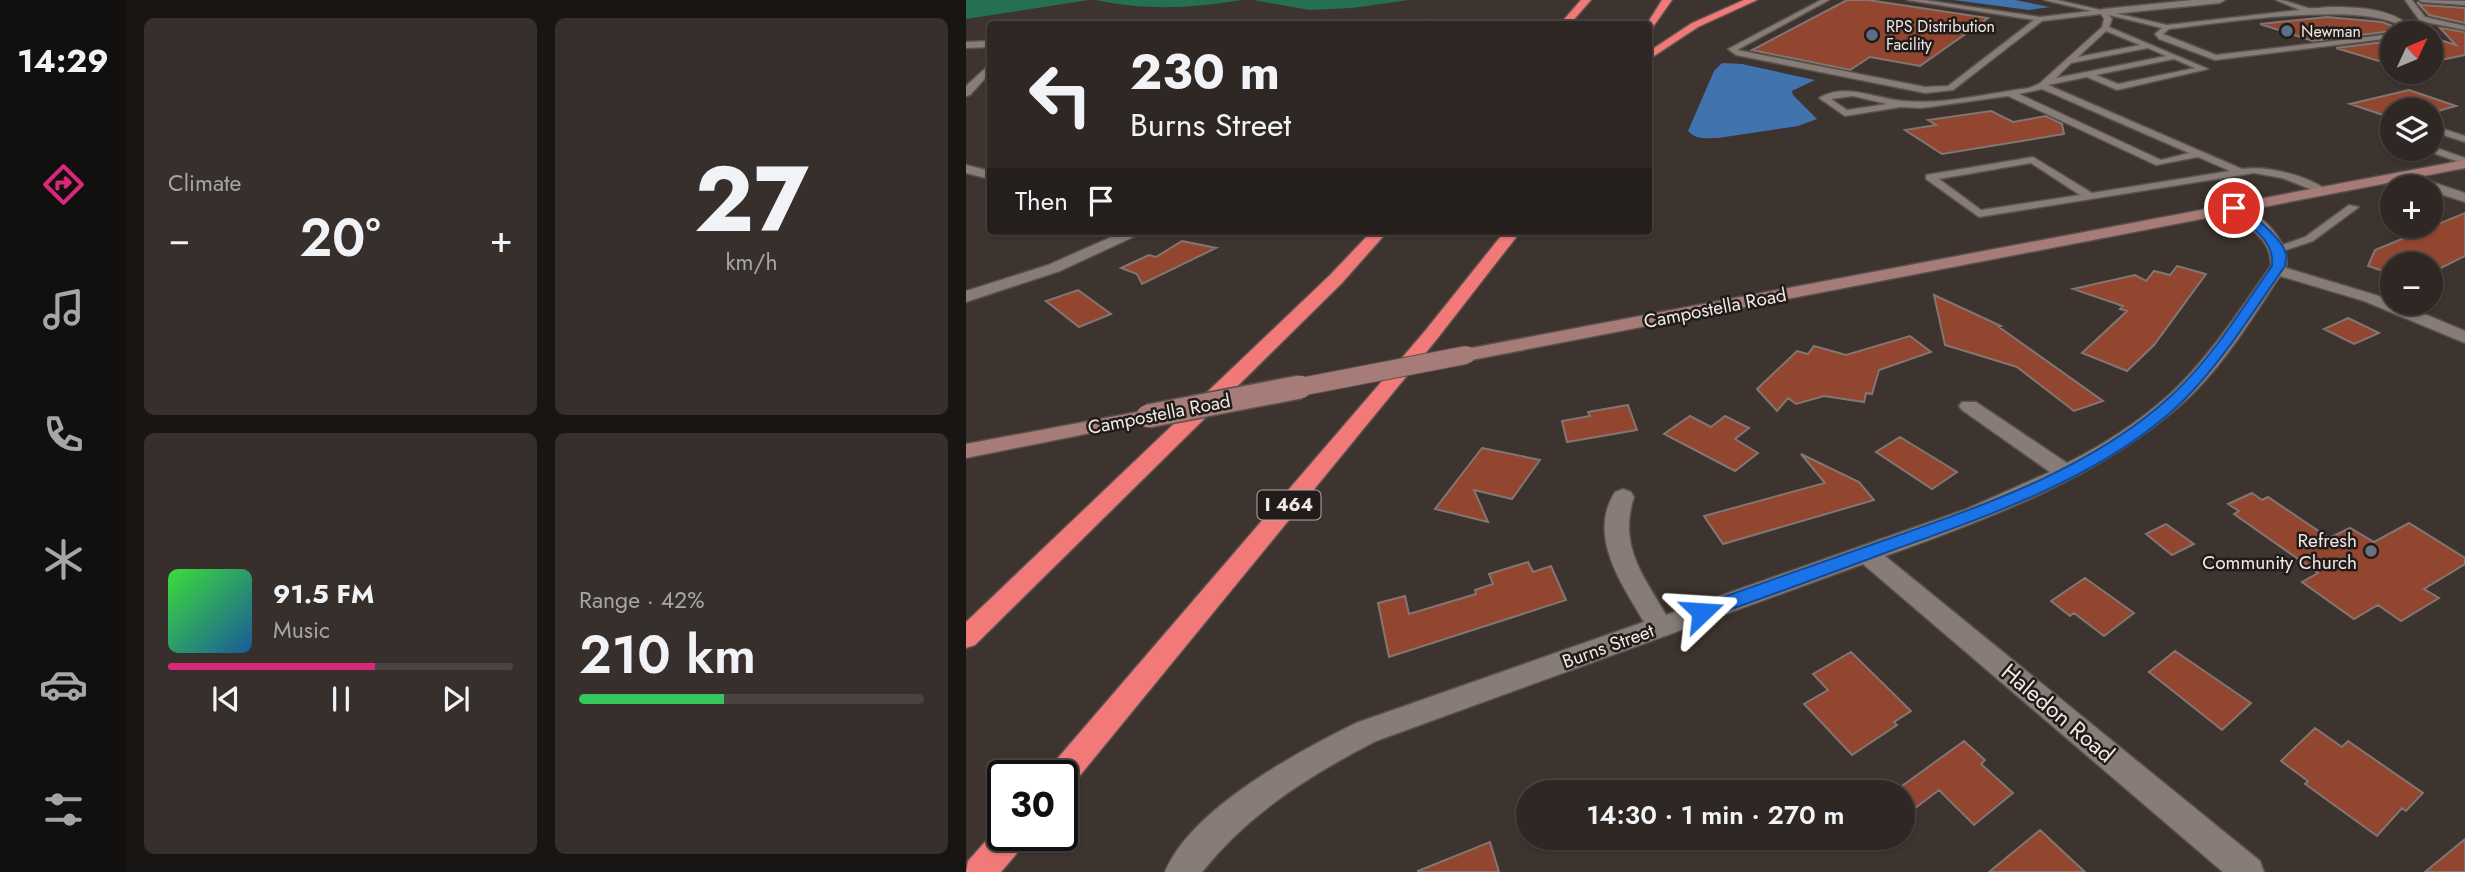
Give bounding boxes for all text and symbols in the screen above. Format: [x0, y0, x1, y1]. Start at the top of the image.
place label: RPS Distribution Facility [1886, 15, 1995, 56]
place label: Newman [2301, 20, 2361, 43]
north arrow [2380, 21, 2443, 84]
map controls [2380, 21, 2443, 315]
marker: Newman [2279, 23, 2295, 39]
marker: RPS Distribution Facility [1864, 27, 1880, 43]
text: 230 m [1130, 37, 1280, 107]
text: 14:29 [17, 38, 109, 84]
icon: left [1015, 49, 1106, 140]
button: layers [2380, 98, 2443, 161]
text: Burns Street [1130, 102, 1291, 148]
text: 27 [694, 134, 809, 265]
icon: directions [39, 160, 88, 209]
text: Climate [168, 166, 241, 200]
button: + [2380, 175, 2443, 238]
pin [2204, 178, 2264, 238]
text: Then [1015, 182, 1068, 220]
icon: arrive [1082, 182, 1120, 220]
icon: arrive [2215, 189, 2253, 227]
text: 20° [299, 200, 381, 276]
text: − [168, 211, 190, 266]
text: + [490, 211, 513, 266]
text: km/h [726, 245, 777, 279]
button: − [2380, 252, 2443, 315]
street label: Campostella Road [1641, 281, 1789, 335]
icon: music [39, 285, 88, 334]
street label: Campostella Road [1085, 387, 1233, 441]
icon: phone [39, 410, 88, 459]
road number: I 464 [1258, 490, 1320, 520]
place label: Refresh Community Church [2202, 527, 2357, 576]
icon: climate [39, 535, 88, 584]
marker: Refresh Community Church [2363, 543, 2379, 559]
text: 91.5 FM [273, 575, 374, 613]
position arrow [1665, 575, 1739, 649]
text: Range · 42% [579, 583, 704, 617]
text: Music [273, 613, 330, 647]
text: 210 km [579, 617, 756, 693]
street label: Burns Street [1558, 617, 1658, 675]
street label: Haledon Road [1994, 655, 2122, 771]
icon: car [39, 660, 88, 709]
icon: previous [207, 680, 245, 718]
icon: pause [322, 680, 360, 718]
icon: next [437, 680, 475, 718]
speed limit sign: 30 [987, 760, 1078, 851]
icon: filters [39, 785, 88, 834]
text: 14:30 · 1 min · 270 m [1586, 796, 1845, 834]

